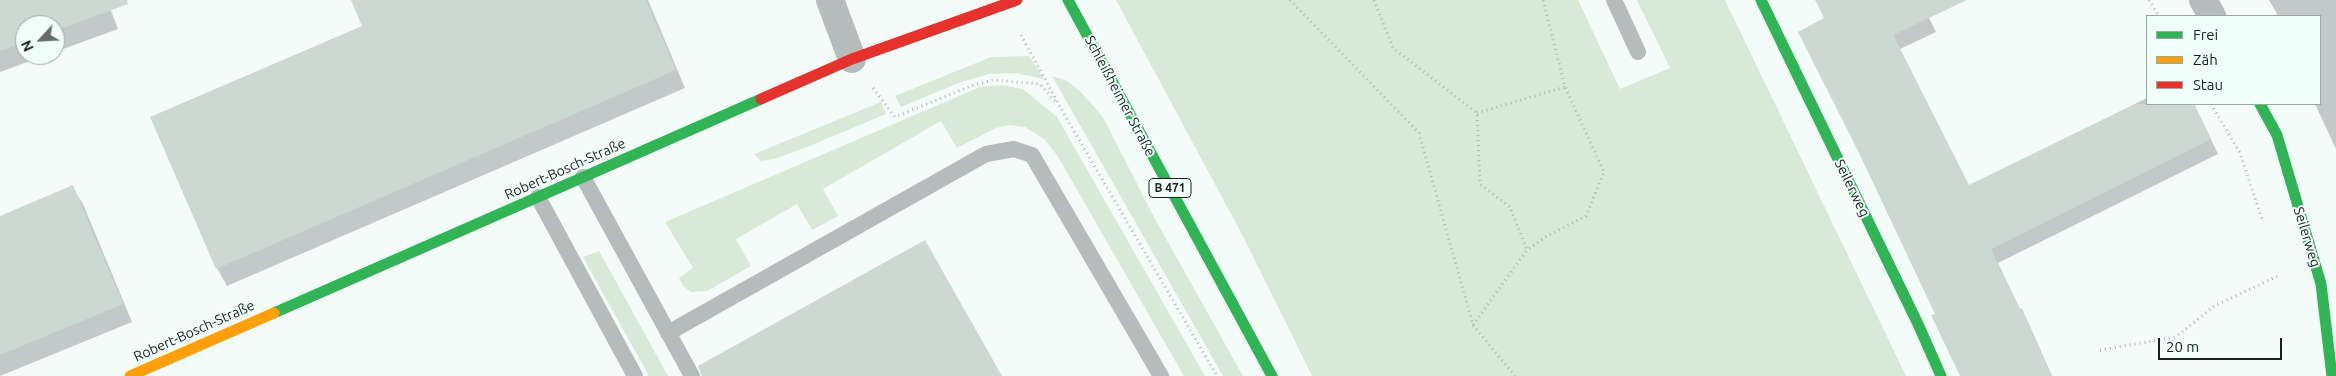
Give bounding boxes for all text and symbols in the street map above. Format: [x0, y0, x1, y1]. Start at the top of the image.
north arrow [15, 15, 65, 65]
legend [2146, 15, 2321, 105]
text: Frei [2193, 26, 2218, 43]
street label: Schleißheimer Straße [1081, 33, 1159, 159]
text: N [18, 38, 37, 54]
text: Zäh [2193, 51, 2218, 68]
text: Stau [2193, 76, 2223, 93]
street label: Robert-Bosch-Straße [502, 135, 628, 203]
street label: Seilerweg [1831, 156, 1873, 220]
road number: B 471 [1149, 178, 1191, 198]
street label: Seilerweg [2290, 205, 2324, 269]
street label: Robert-Bosch-Straße [131, 297, 257, 365]
scale bar [2161, 328, 2285, 360]
text: 20 m [2166, 338, 2199, 355]

